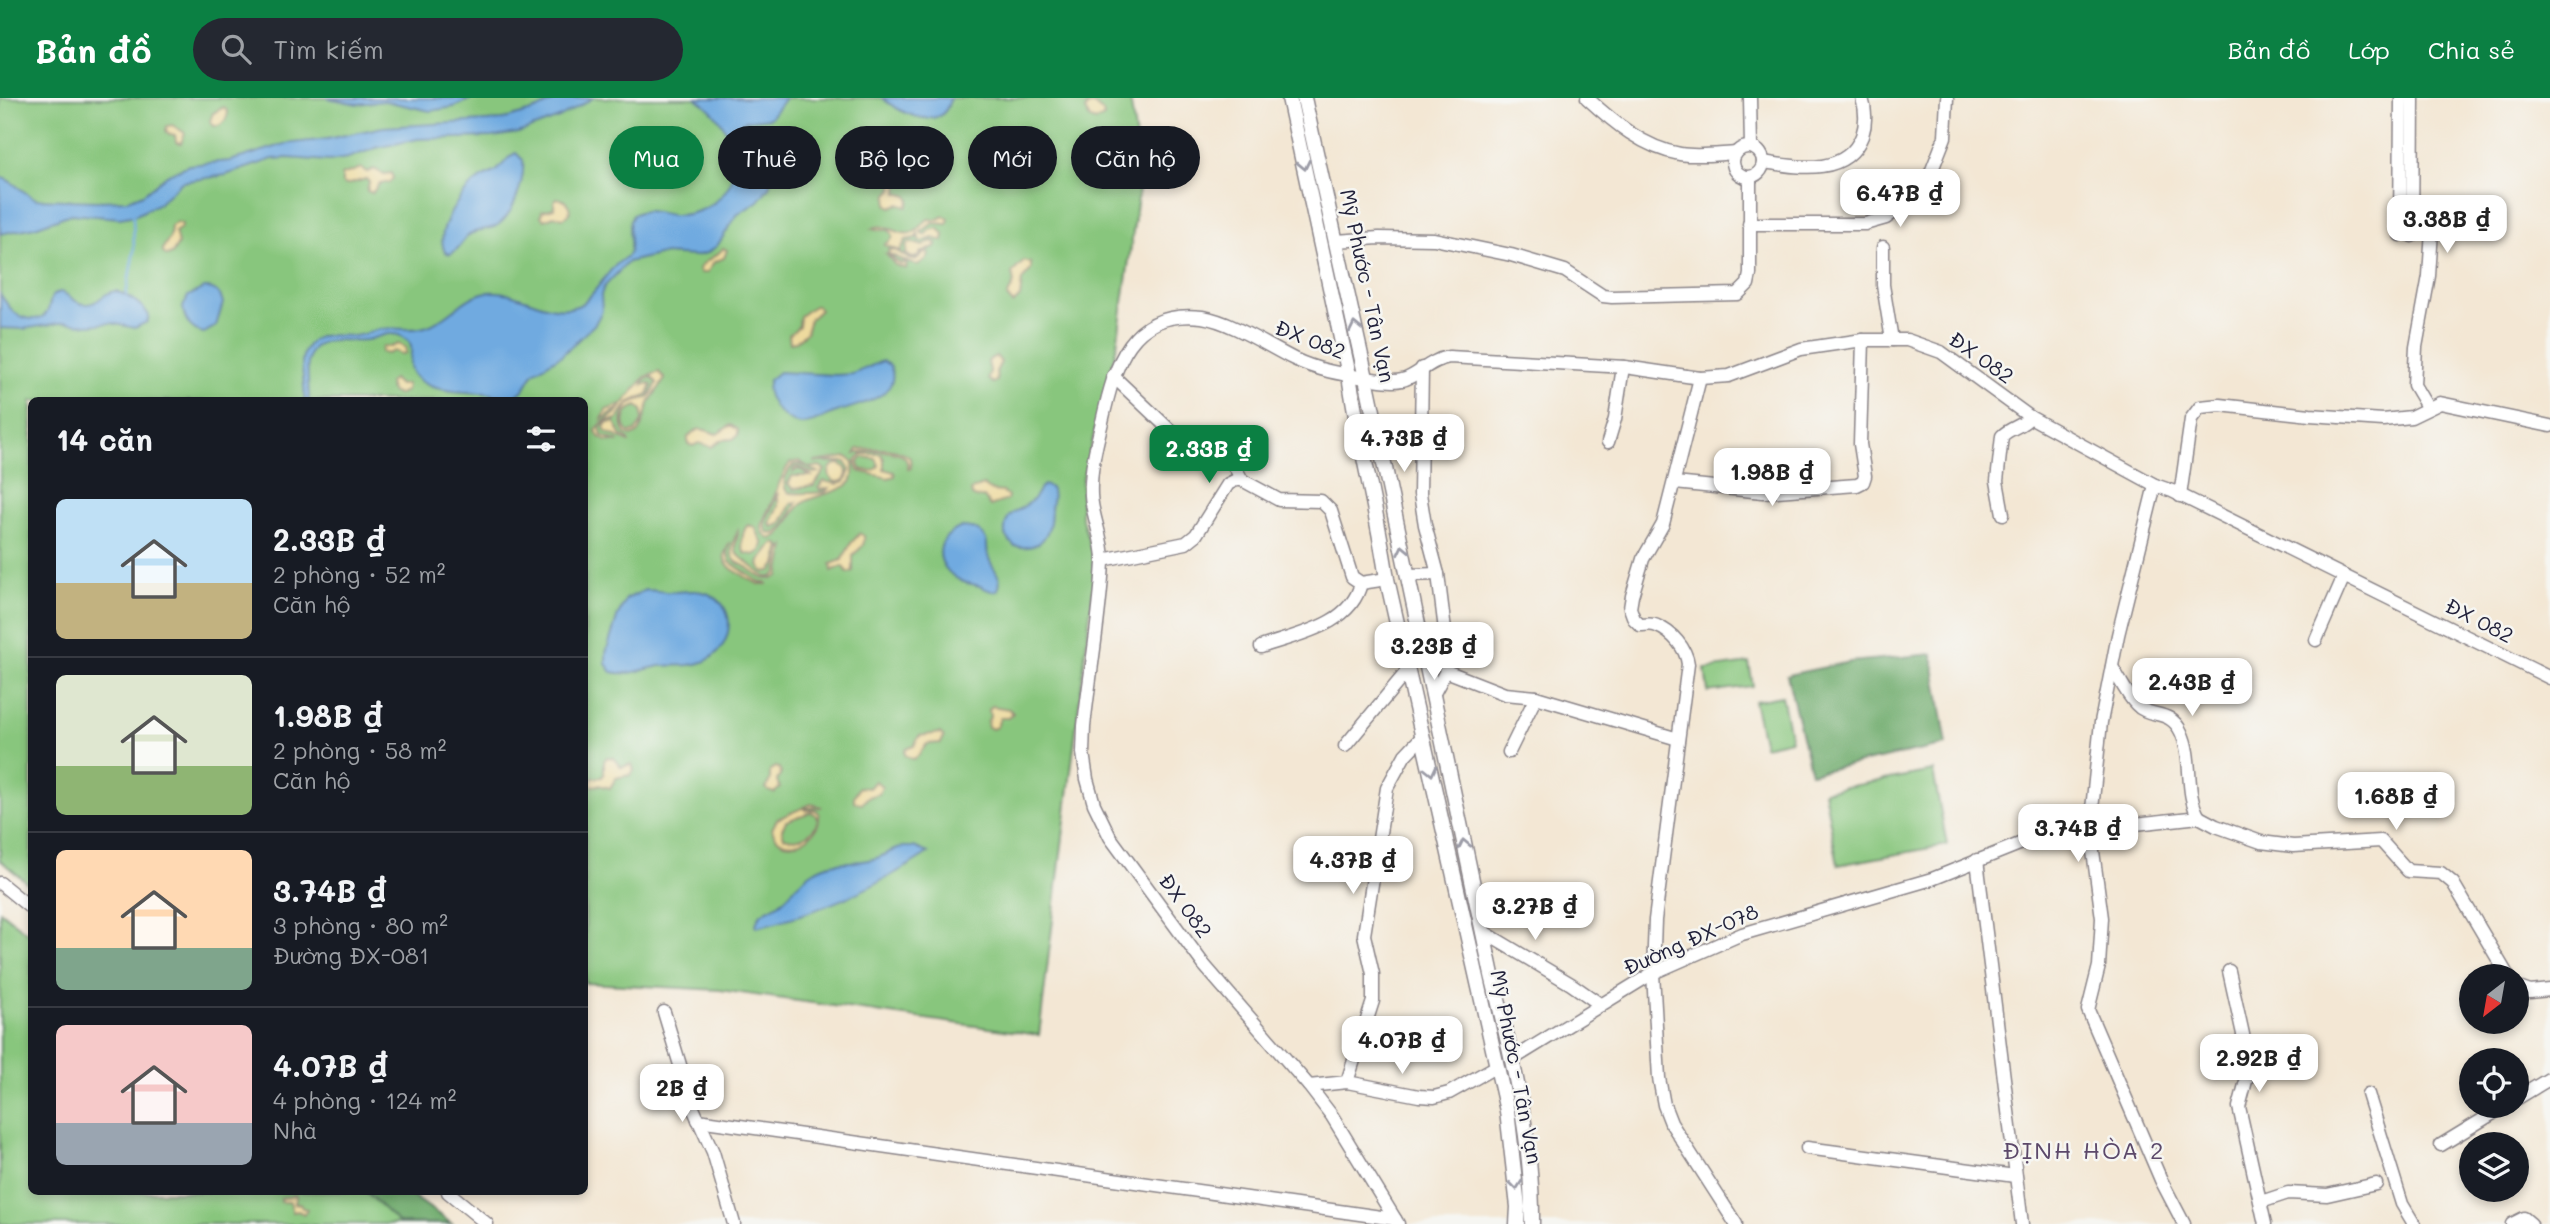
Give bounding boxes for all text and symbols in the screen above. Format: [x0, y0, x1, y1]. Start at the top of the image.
search box [193, 18, 683, 81]
text: Bản đồ [35, 28, 151, 71]
icon: search [217, 30, 255, 68]
text: Tìm kiếm [273, 32, 384, 66]
text: Bản đồ [2228, 34, 2310, 65]
text: Lớp [2348, 34, 2390, 65]
text: Chia sẻ [2428, 34, 2515, 65]
chip: Mua [609, 126, 704, 189]
chip: Thuê [718, 126, 821, 189]
chip: Bộ lọc [835, 126, 954, 189]
chip: Mới [968, 126, 1057, 189]
chip: Căn hộ [1071, 126, 1200, 189]
one-way arrow [1295, 159, 1310, 171]
pin: 6.47B ₫ [1835, 170, 1965, 229]
text: 6.47B ₫ [1856, 177, 1944, 207]
street label: Mỹ Phước - Tân Vạn [1335, 186, 1402, 385]
pin: 3.38B ₫ [2382, 195, 2512, 255]
text: 3.38B ₫ [2403, 203, 2491, 233]
street label: ĐX 082 [1272, 313, 1350, 364]
one-way arrow [1349, 321, 1364, 333]
street label: ĐX 082 [1944, 325, 2020, 389]
pin: 4.73B ₫ [1339, 414, 1469, 474]
text: 14 căn [56, 419, 153, 459]
icon: filters [522, 420, 560, 458]
text: 4.73B ₫ [1360, 422, 1448, 452]
pin: 2.33B ₫ [1144, 426, 1274, 485]
text: 2.33B ₫ [1166, 433, 1252, 463]
pin: 1.98B ₫ [1707, 448, 1837, 508]
text: 1.98B ₫ [1730, 456, 1814, 486]
text: 2.33B ₫ [273, 519, 386, 559]
icon: home [112, 527, 196, 611]
one-way arrow [1396, 544, 1411, 556]
text: 2 phòng · 52 m² [273, 559, 445, 589]
text: Căn hộ [273, 589, 350, 619]
street label: ĐX 082 [2441, 591, 2518, 648]
pin: 3.23B ₫ [1369, 622, 1499, 682]
text: 3.23B ₫ [1391, 630, 1477, 660]
pin: 2.43B ₫ [2127, 658, 2257, 718]
text: 2.43B ₫ [2148, 666, 2236, 696]
text: 1.98B ₫ [273, 695, 384, 735]
icon: home [112, 703, 196, 787]
text: 2 phòng · 58 m² [273, 735, 447, 765]
text: Căn hộ [273, 765, 350, 795]
one-way arrow [1423, 765, 1437, 777]
pin: 1.68B ₫ [2331, 772, 2461, 832]
text: 1.68B ₫ [2354, 780, 2438, 810]
pin: 3.74B ₫ [2013, 804, 2143, 864]
text: 3.74B ₫ [2034, 812, 2122, 842]
pin: 4.37B ₫ [1288, 836, 1418, 896]
one-way arrow [1458, 838, 1473, 850]
text: 4.37B ₫ [1309, 844, 1397, 874]
street label: ĐX 082 [1154, 868, 1219, 943]
text: 3.74B ₫ [273, 870, 387, 910]
icon: home [112, 878, 196, 962]
pin: 3.27B ₫ [1470, 882, 1600, 942]
text: 3.27B ₫ [1492, 890, 1578, 920]
street label: Đường ĐX-078 [1619, 897, 1762, 980]
text: 3 phòng · 80 m² [273, 910, 448, 940]
text: Đường ĐX-081 [273, 940, 429, 970]
north arrow [2459, 964, 2529, 1034]
map controls [2459, 964, 2529, 1202]
street label: Mỹ Phước - Tân Vạn [1485, 967, 1550, 1166]
pin: 4.07B ₫ [1337, 1016, 1467, 1076]
text: 4.07B ₫ [1358, 1024, 1446, 1054]
pin: 2.92B ₫ [2194, 1034, 2324, 1094]
text: 2.92B ₫ [2216, 1042, 2302, 1072]
text: 4.07B ₫ [273, 1045, 389, 1085]
button: locate [2459, 1048, 2529, 1118]
icon: home [112, 1053, 196, 1137]
pin: 2B ₫ [641, 1065, 723, 1124]
text: 2B ₫ [656, 1072, 708, 1102]
text: 4 phòng · 124 m² [273, 1085, 456, 1115]
text: Nhà [273, 1115, 317, 1145]
button: layers [2459, 1132, 2529, 1202]
district label: ĐỊNH HÒA 2 [2003, 1134, 2165, 1165]
one-way arrow [1508, 1180, 1523, 1191]

